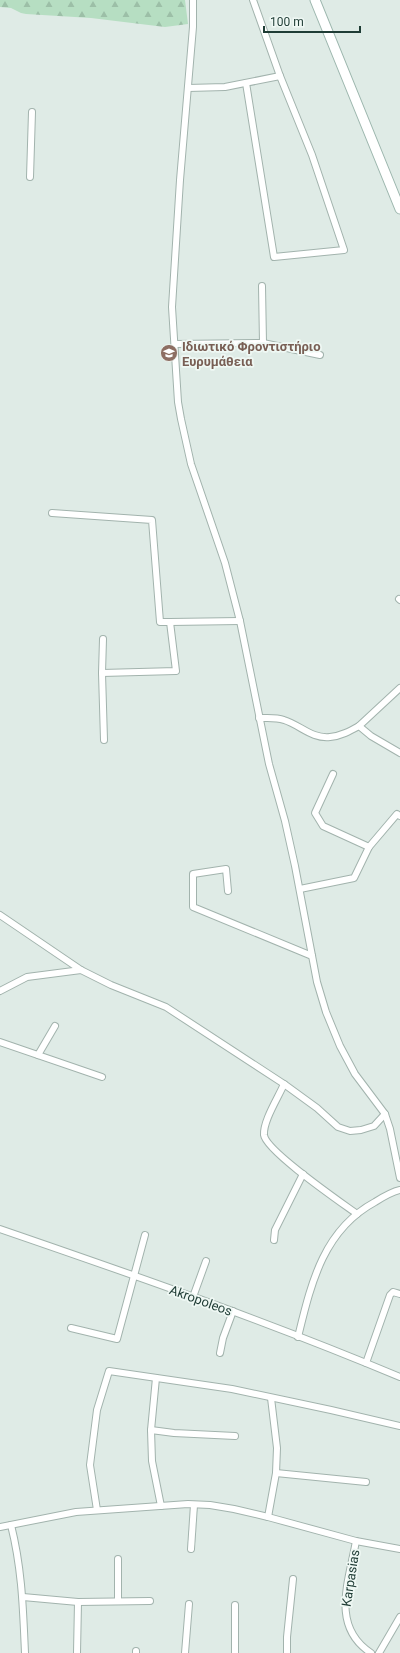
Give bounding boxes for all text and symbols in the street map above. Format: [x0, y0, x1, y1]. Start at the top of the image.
scale bar [264, 8, 360, 34]
text: 100 m [270, 15, 304, 29]
place label: Ιδιωτικό Φροντιστήριο Ευρυμάθεια [182, 339, 321, 369]
school or university icon: Ιδιωτικό Φροντιστήριο Ευρυμάθεια [159, 343, 179, 363]
street label: Akropoleos [167, 1282, 235, 1319]
street label: Karpasias [339, 1548, 362, 1608]

